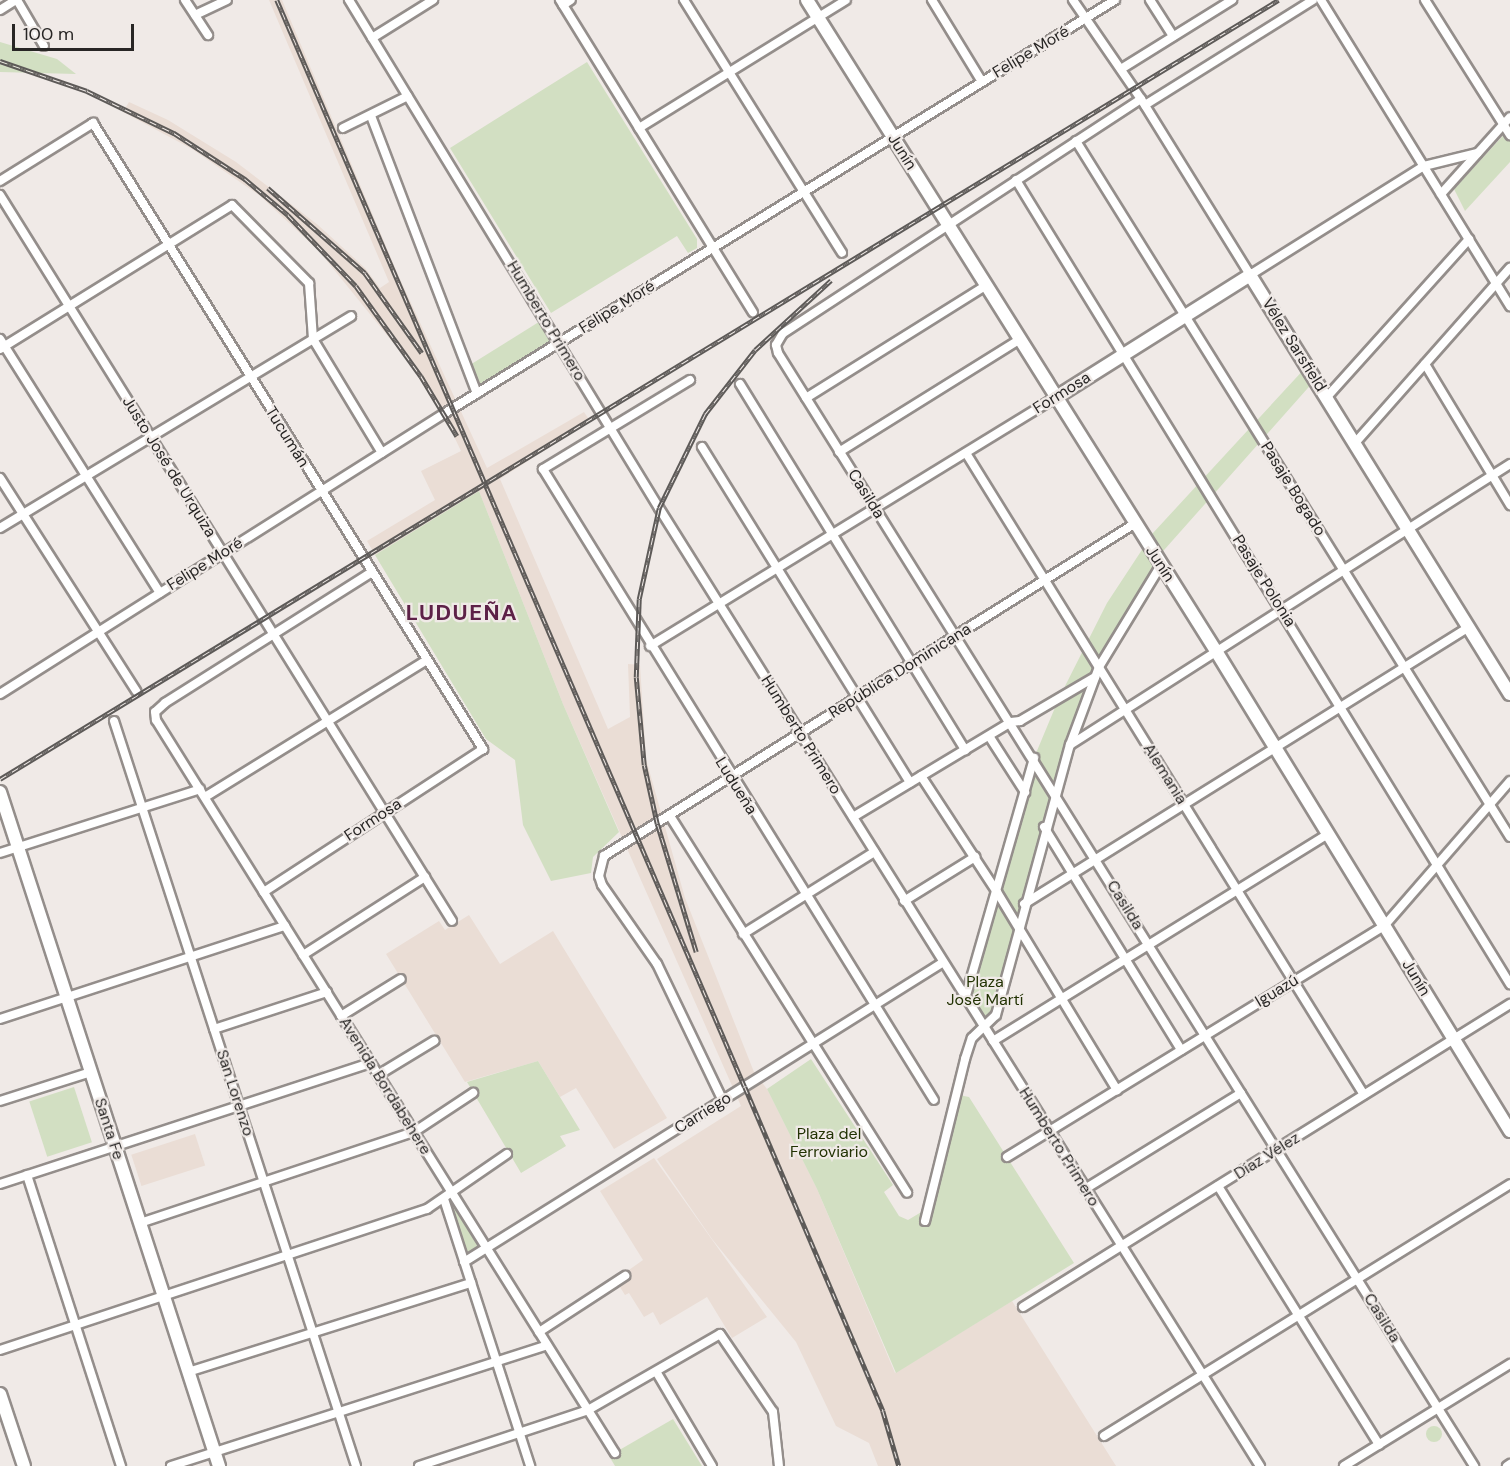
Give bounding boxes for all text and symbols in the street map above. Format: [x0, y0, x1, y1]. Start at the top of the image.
scale bar [15, 12, 136, 50]
text: 100 m [23, 22, 74, 46]
street label: Felipe Moré [989, 22, 1073, 82]
street label: Junín [883, 130, 921, 174]
street label: Humberto Primero [503, 258, 589, 384]
street label: Felipe Moré [576, 276, 658, 338]
street label: Vélez Sarsfield [1258, 295, 1330, 395]
street label: Formosa [1030, 368, 1094, 418]
street label: Justo José de Urquiza [118, 393, 220, 541]
street label: Tucumán [261, 403, 313, 471]
street label: Pasaje Bogado [1256, 438, 1330, 540]
street label: Casilda [843, 466, 889, 522]
street label: Pasaje Polonia [1228, 532, 1300, 630]
street label: Felipe Moré [164, 533, 246, 595]
street label: Junín [1141, 542, 1179, 586]
district label: LUDUEÑA [406, 600, 518, 626]
street label: República Dominicana [825, 619, 975, 723]
street label: Humberto Primero [757, 672, 845, 798]
street label: Alemania [1139, 740, 1191, 808]
street label: Ludueña [711, 754, 761, 818]
street label: Formosa [341, 794, 405, 846]
street label: Casilda [1102, 877, 1148, 933]
street label: Junín [1398, 956, 1434, 1000]
street label: Iguazú [1252, 971, 1302, 1011]
park label: Plaza José Martí [947, 972, 1023, 1010]
street label: Avenida Bordabehere [335, 1014, 435, 1158]
street label: San Lorenzo [212, 1047, 258, 1139]
street label: Humberto Primero [1015, 1084, 1103, 1210]
street label: Carriego [671, 1088, 735, 1138]
street label: Santa Fe [90, 1096, 128, 1162]
park label: Plaza del Ferroviario [790, 1124, 868, 1162]
street label: Díaz Vélez [1231, 1128, 1303, 1184]
street label: Casilda [1359, 1290, 1405, 1346]

